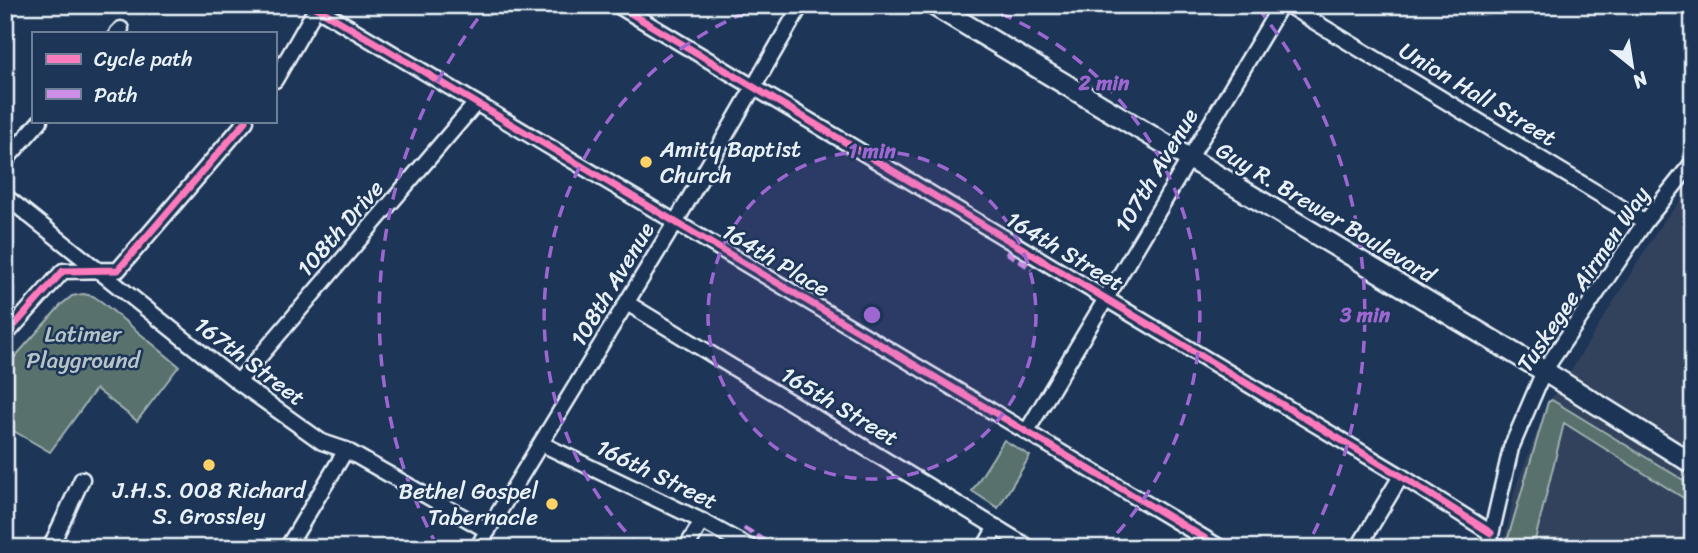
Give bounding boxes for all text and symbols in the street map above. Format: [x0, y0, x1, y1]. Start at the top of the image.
street label: Union Hall Street [1391, 31, 1565, 158]
legend [32, 32, 276, 122]
north arrow [1596, 32, 1666, 102]
text: Cycle path [94, 40, 193, 78]
text: N [1626, 62, 1655, 98]
text: 2 min [1078, 64, 1130, 102]
text: Path [94, 76, 137, 114]
street label: 107th Avenue [1103, 100, 1210, 240]
place label: Amity Baptist Church [659, 129, 801, 196]
street label: Guy R. Brewer Boulevard [1208, 130, 1445, 296]
text: 1 min [848, 132, 897, 170]
marker: Amity Baptist Church [638, 154, 654, 170]
street label: 108th Drive [286, 170, 395, 286]
street label: Tuskegee Airmen Way [1506, 178, 1661, 381]
street label: 164th Street [998, 200, 1132, 303]
street label: 164th Place [713, 212, 838, 309]
street label: 108th Avenue [559, 214, 666, 355]
text: 3 min [1339, 296, 1391, 334]
centre of rings [860, 303, 884, 327]
street label: 167th Street [185, 306, 314, 417]
park label: Latimer Playground [26, 314, 142, 381]
street label: 165th Street [773, 355, 907, 458]
street label: 166th Street [589, 427, 725, 522]
marker: J.H.S. 008 Richard S. Grossley [201, 457, 217, 473]
place label: J.H.S. 008 Richard S. Grossley [112, 470, 307, 537]
place label: Bethel Gospel Tabernacle [398, 471, 538, 538]
marker: Bethel Gospel Tabernacle [544, 496, 560, 512]

